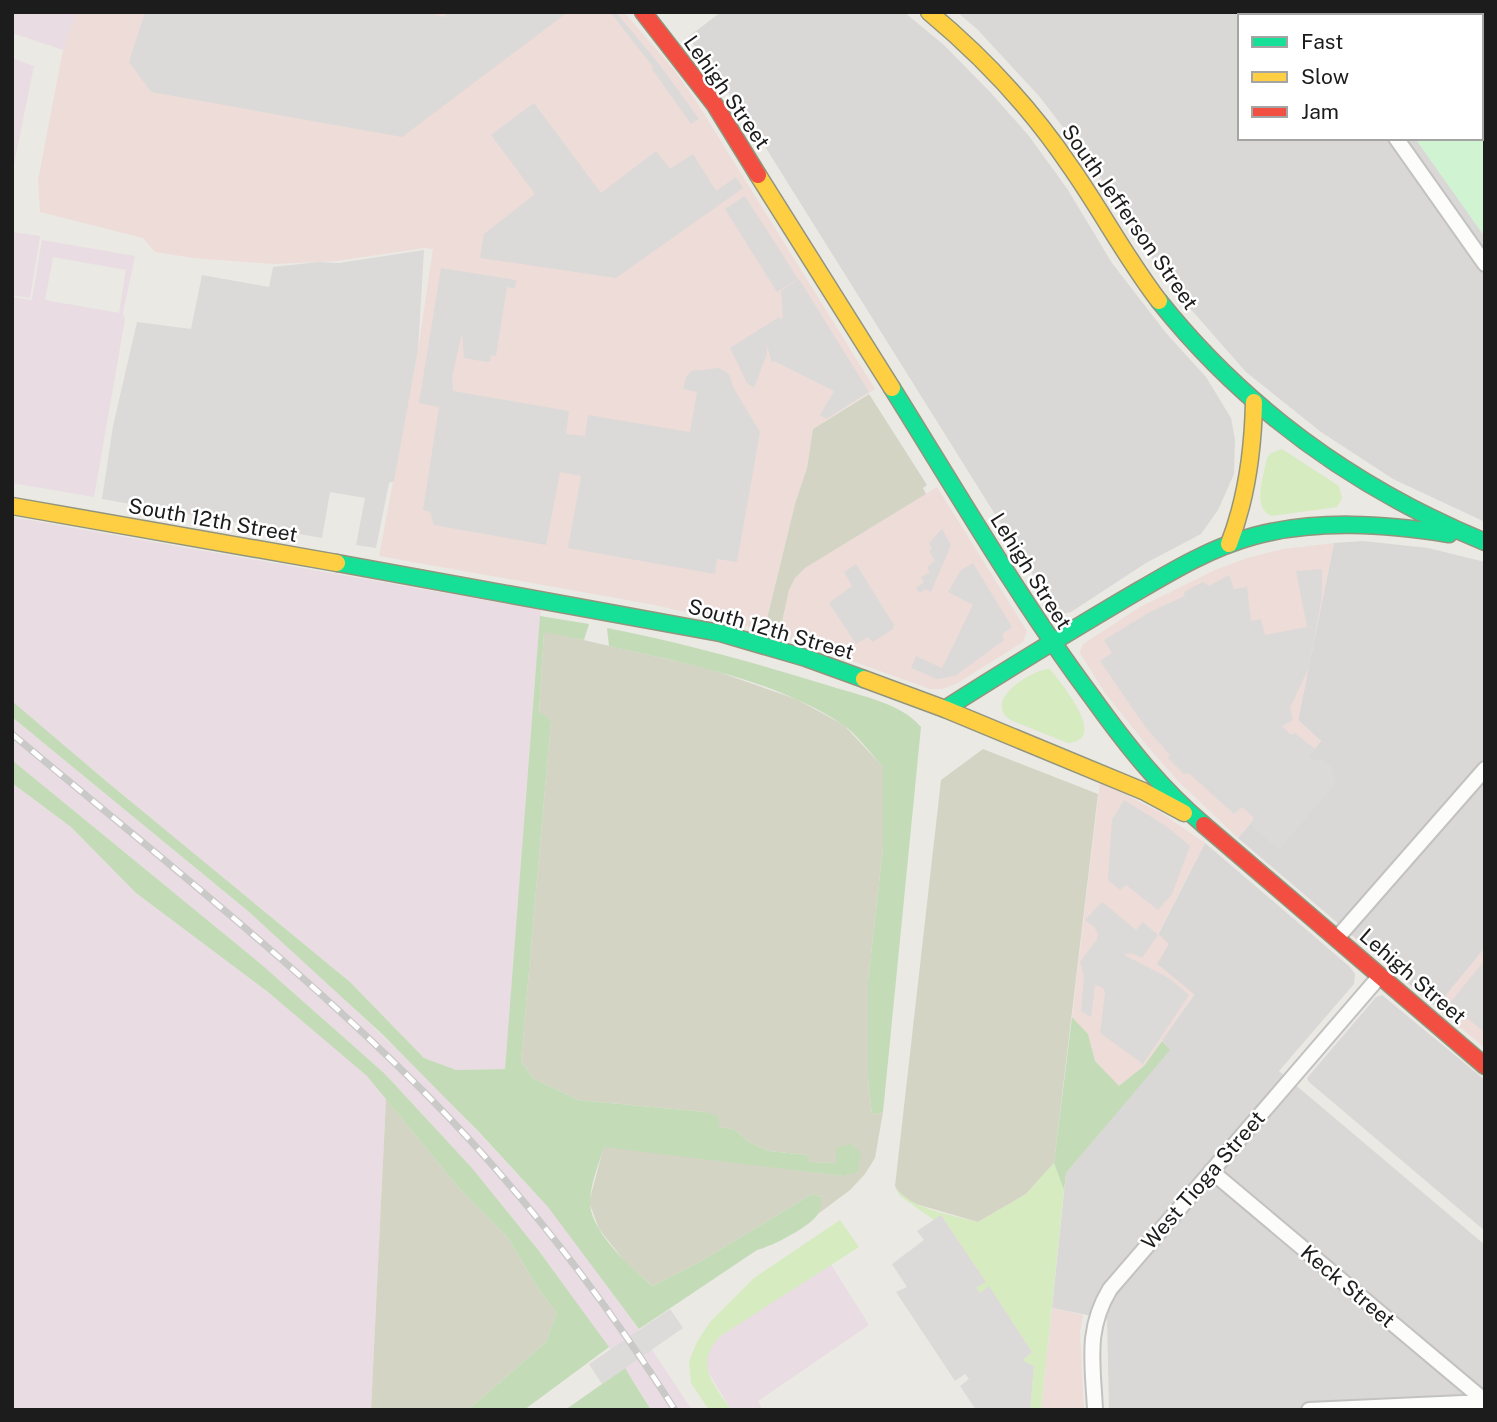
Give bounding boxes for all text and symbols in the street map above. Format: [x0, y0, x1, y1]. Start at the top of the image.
legend [1238, 14, 1483, 140]
text: Fast [1301, 29, 1343, 54]
street label: Lehigh Street [679, 31, 775, 153]
text: Slow [1301, 64, 1349, 89]
text: Jam [1301, 99, 1339, 124]
street label: South Jefferson Street [1057, 120, 1203, 314]
street label: South 12th Street [126, 493, 300, 547]
street label: Lehigh Street [985, 508, 1077, 634]
street label: South 12th Street [685, 593, 857, 665]
street label: Lehigh Street [1355, 923, 1471, 1029]
street label: West Tioga Street [1136, 1106, 1270, 1254]
street label: Keck Street [1296, 1239, 1400, 1333]

